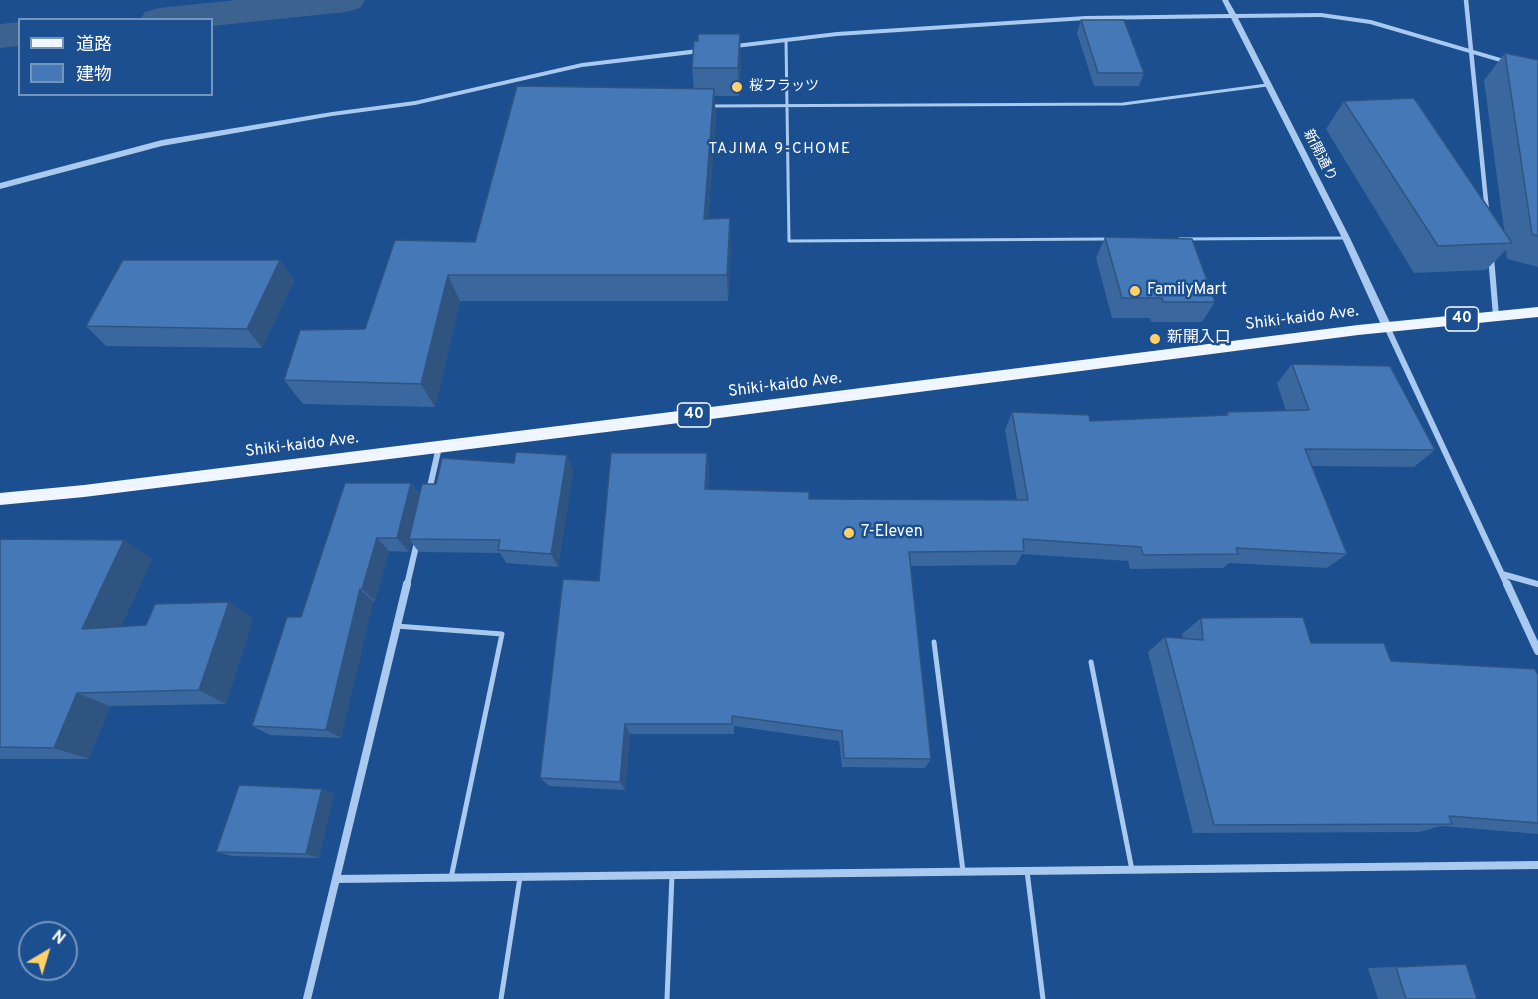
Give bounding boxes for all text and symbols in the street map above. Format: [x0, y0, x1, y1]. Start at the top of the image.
legend [18, 18, 213, 96]
text: 道路 [76, 34, 112, 57]
text: 建物 [76, 64, 112, 87]
place label: 桜フラッツ [749, 79, 819, 95]
marker: 桜フラッツ [730, 80, 744, 94]
street label: 新開通り [1299, 127, 1339, 185]
district label: TAJIMA 9-CHOME [709, 141, 851, 159]
place label: FamilyMart [1147, 281, 1227, 301]
marker: FamilyMart [1128, 284, 1142, 298]
street label: Shiki-kaido Ave. [1244, 303, 1360, 335]
road number: 40 [1446, 307, 1478, 331]
place label: 新開入口 [1167, 329, 1231, 349]
marker: 新開入口 [1148, 332, 1162, 346]
street label: Shiki-kaido Ave. [727, 370, 843, 402]
road number: 40 [678, 403, 710, 427]
street label: Shiki-kaido Ave. [244, 430, 360, 462]
place label: 7-Eleven [861, 523, 923, 543]
marker: 7-Eleven [842, 526, 856, 540]
north arrow [18, 921, 78, 981]
text: N [47, 927, 69, 950]

